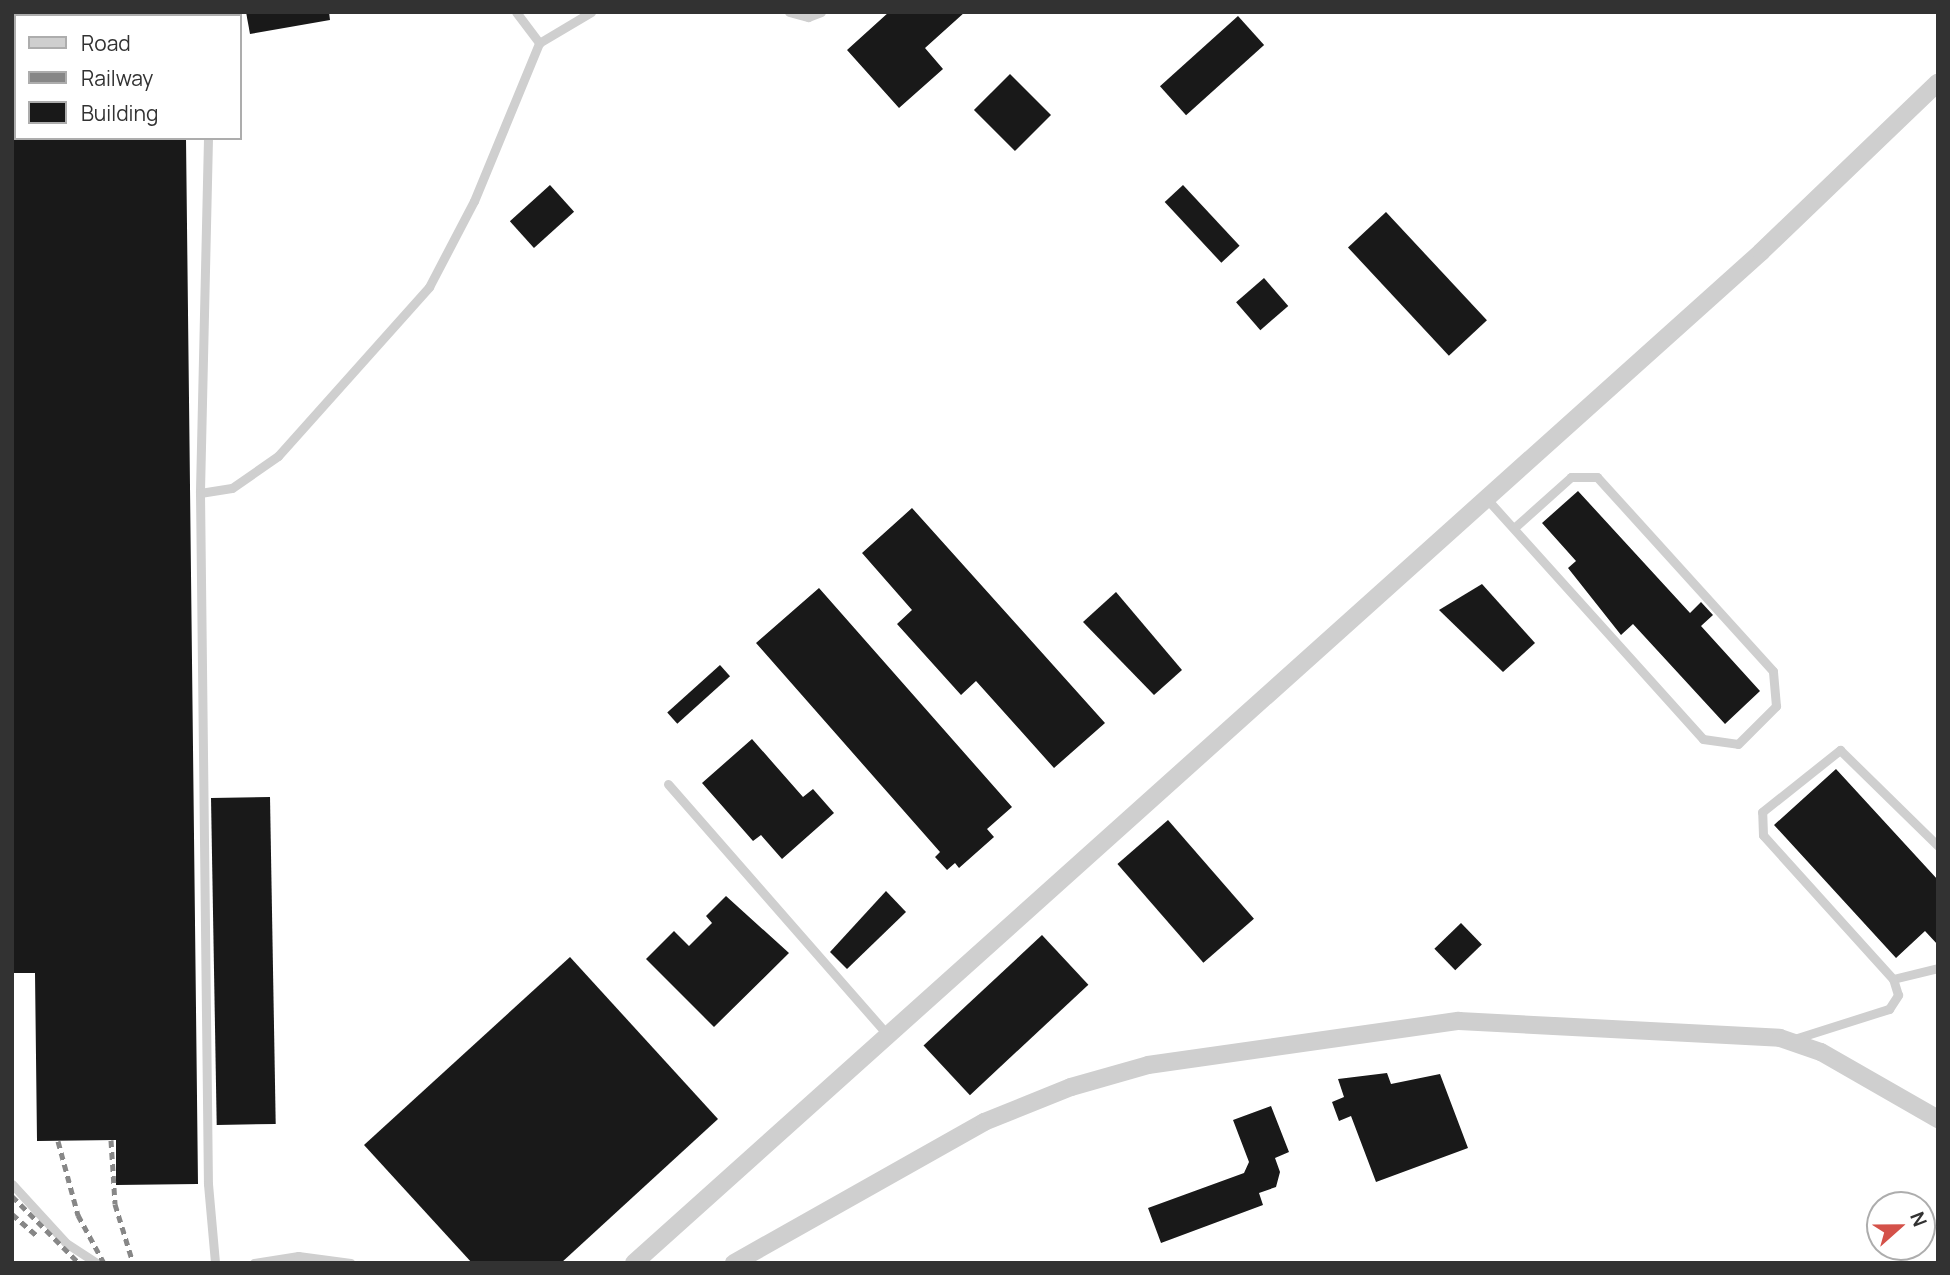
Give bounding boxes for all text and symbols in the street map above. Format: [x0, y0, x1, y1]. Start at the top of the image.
legend [14, 14, 242, 140]
text: Road [81, 29, 131, 57]
text: Railway [81, 64, 153, 92]
text: Building [81, 99, 158, 127]
north arrow [1866, 1191, 1936, 1261]
text: N [1904, 1208, 1933, 1230]

